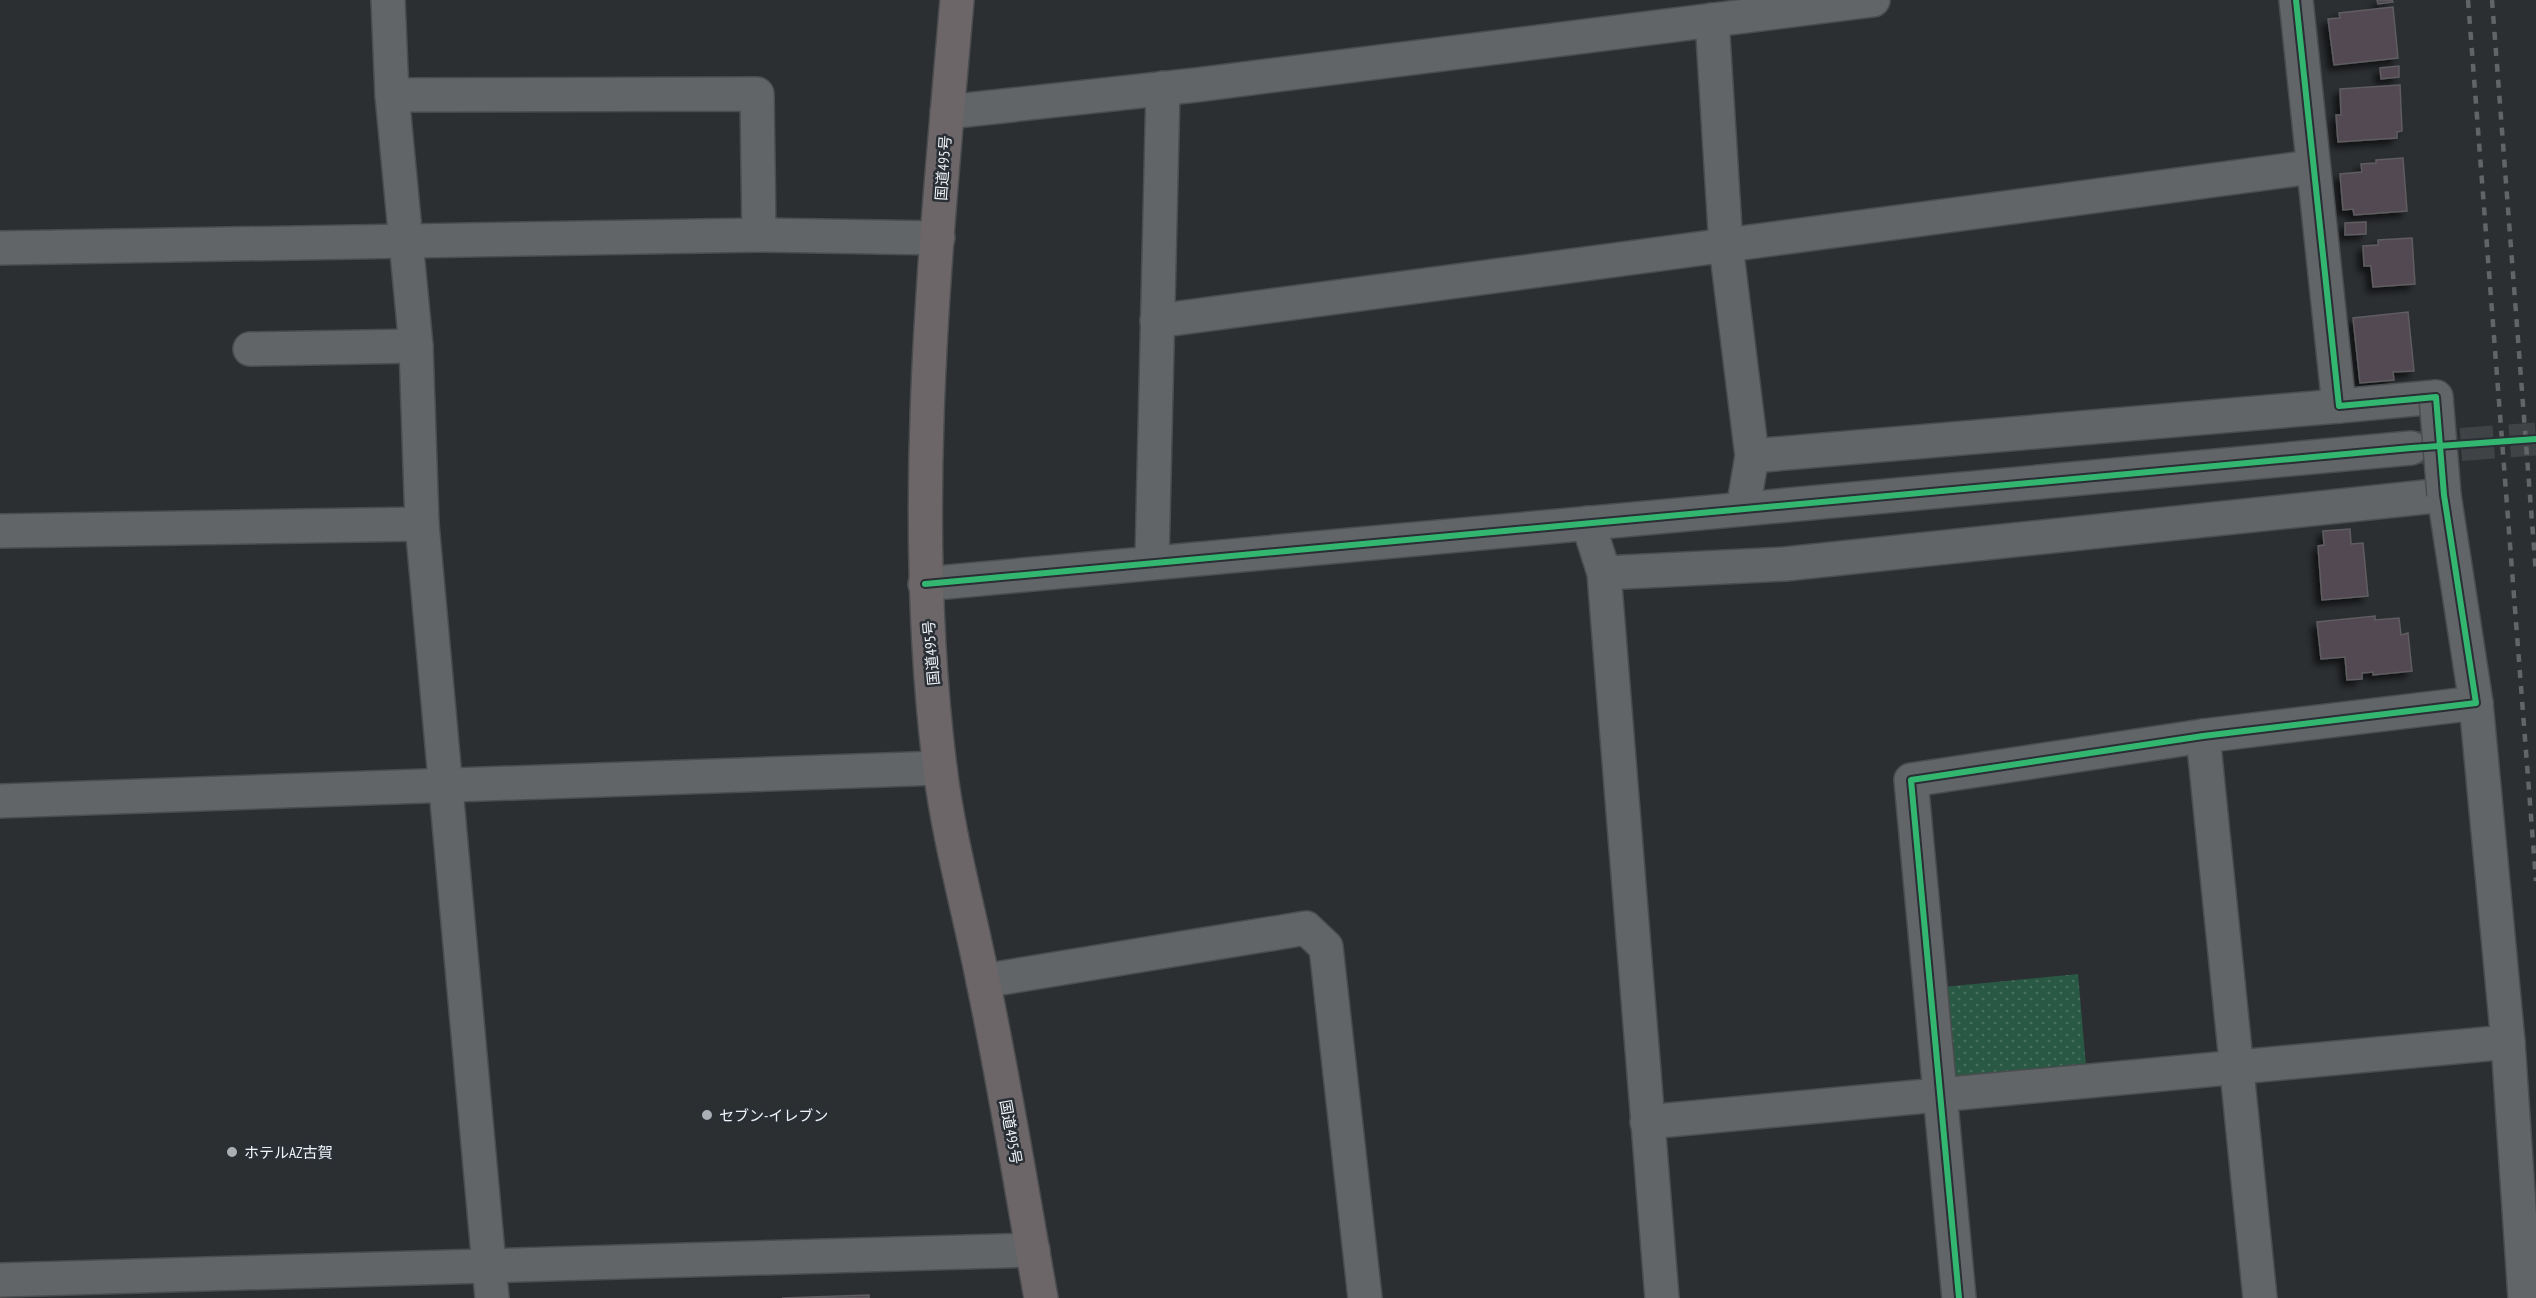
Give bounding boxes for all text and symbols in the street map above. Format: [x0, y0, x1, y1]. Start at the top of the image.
street label: 国道495号 [931, 135, 955, 201]
street label: 国道495号 [919, 620, 943, 686]
street label: 国道495号 [996, 1098, 1026, 1166]
place label: セブン-イレブン [719, 1106, 828, 1125]
marker: セブン-イレブン [700, 1108, 714, 1122]
place label: ホテルAZ古賀 [244, 1143, 333, 1162]
marker: ホテルAZ古賀 [225, 1145, 239, 1159]

